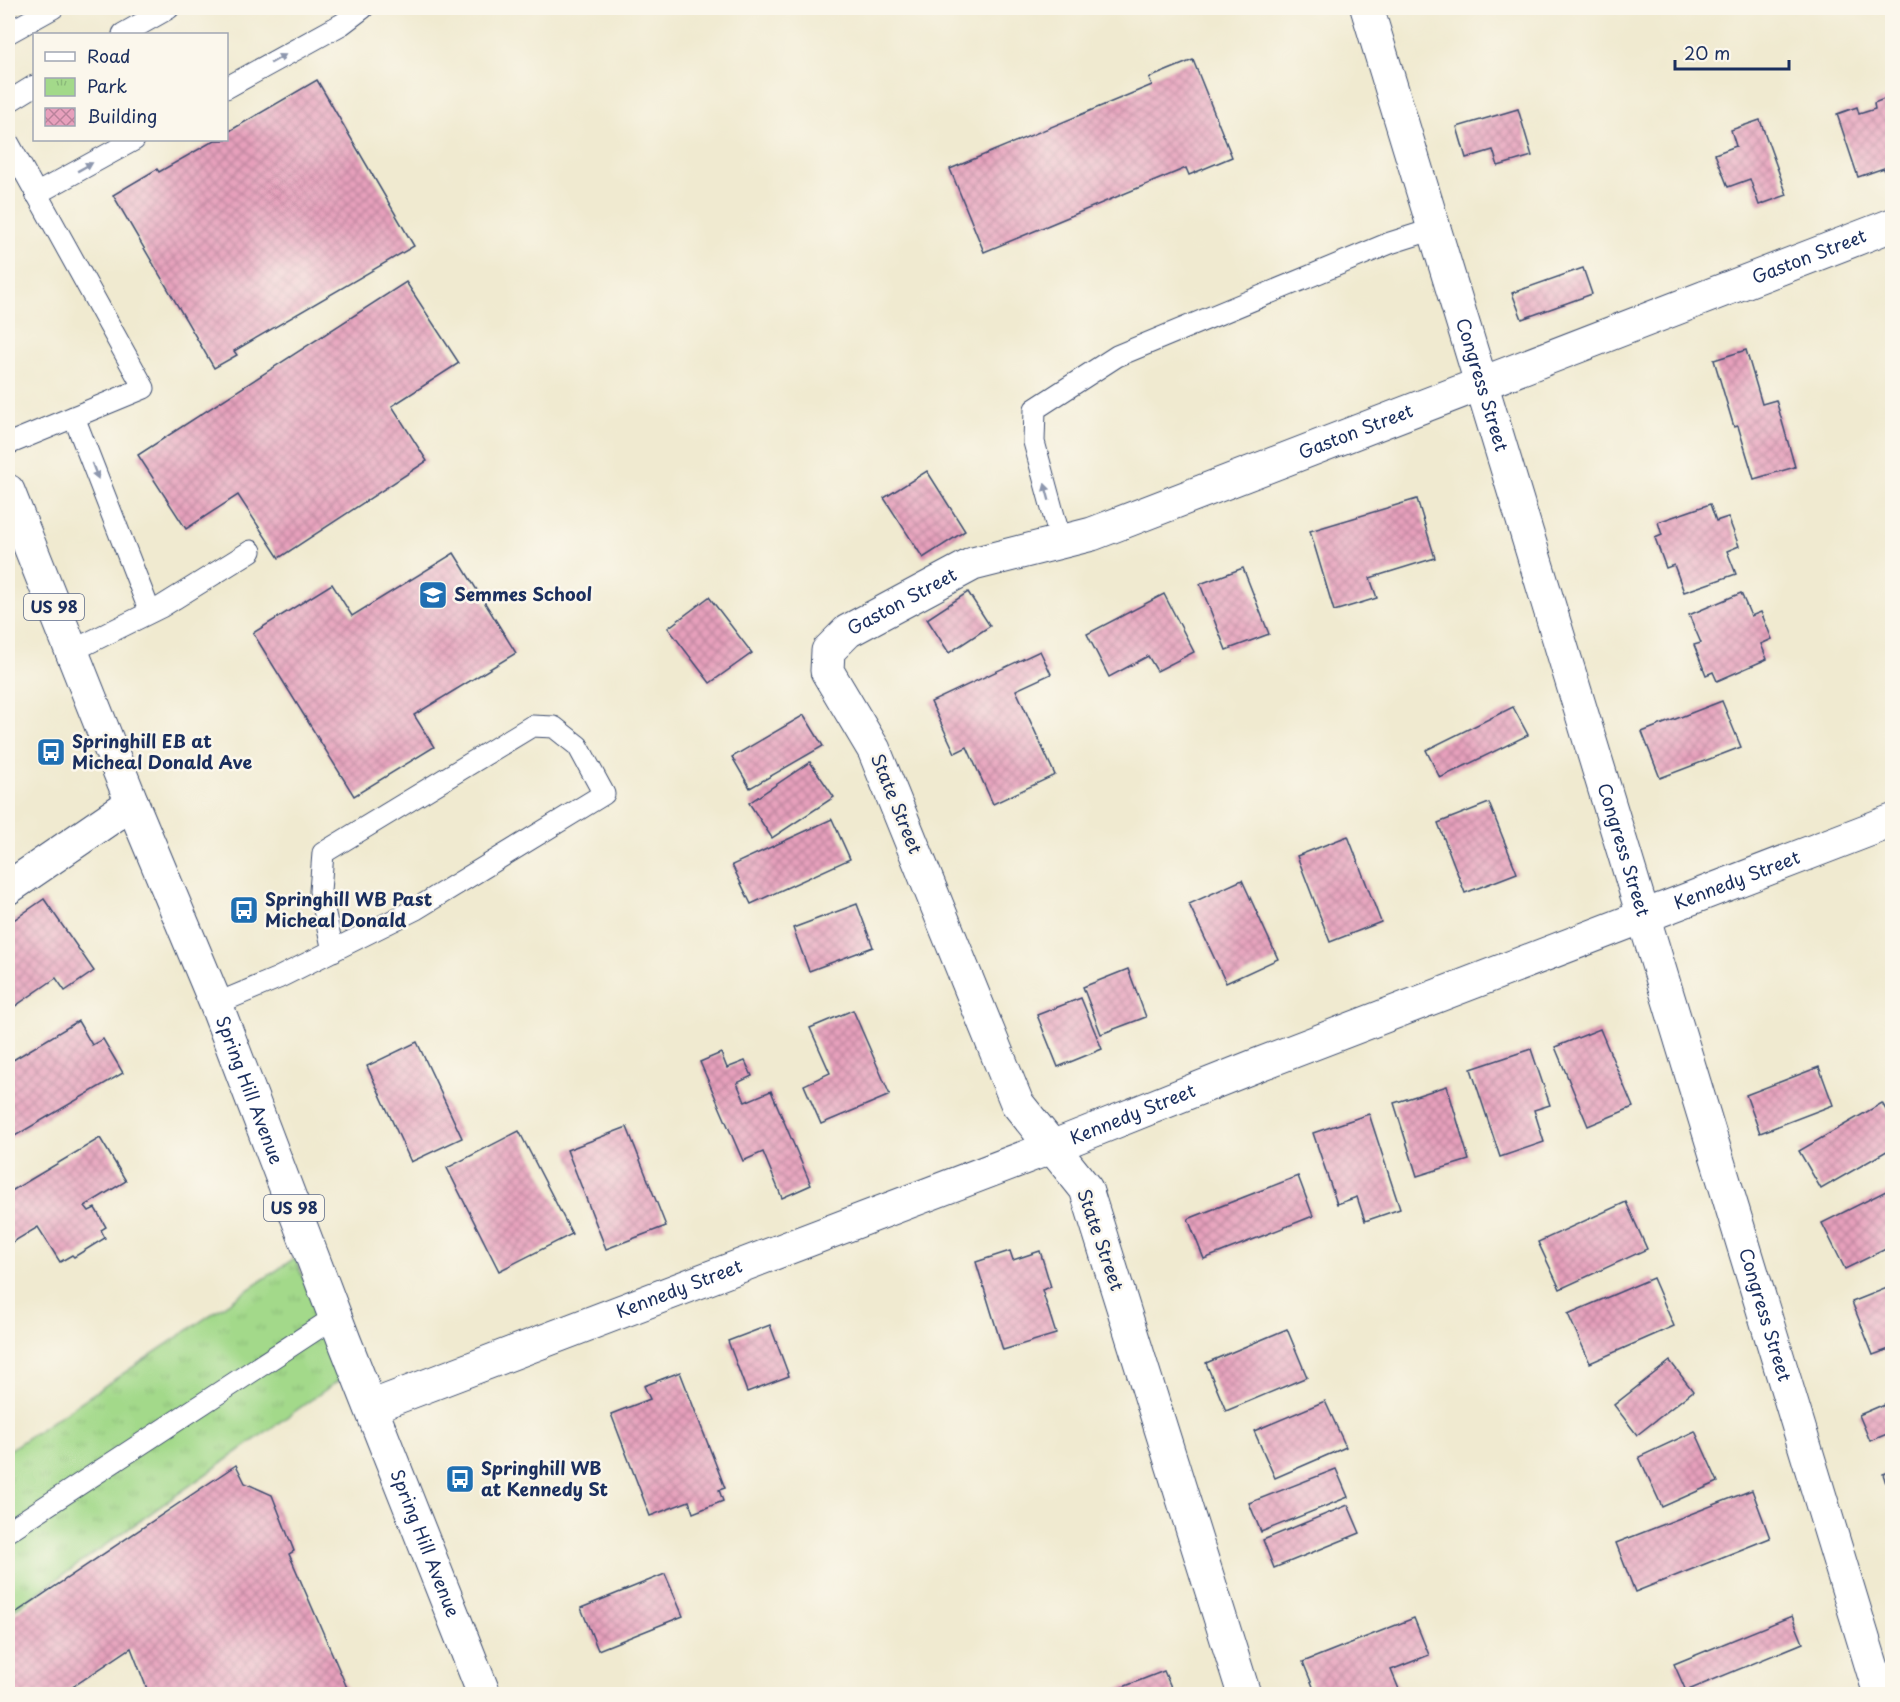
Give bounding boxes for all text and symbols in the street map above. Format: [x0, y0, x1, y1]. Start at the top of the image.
legend [33, 33, 228, 141]
scale bar [1675, 33, 1789, 71]
text: 20 m [1684, 39, 1730, 66]
text: Road [87, 42, 131, 69]
one-way arrow [269, 55, 286, 65]
text: Park [87, 72, 127, 99]
text: Building [87, 102, 157, 129]
one-way arrow [77, 162, 94, 172]
street label: Gaston Street [1748, 221, 1870, 290]
street label: Congress Street [1450, 314, 1516, 455]
street label: Gaston Street [1294, 396, 1417, 465]
one-way arrow [91, 462, 101, 480]
one-way arrow [1042, 483, 1052, 501]
street label: Gaston Street [842, 560, 961, 641]
school or university icon: Semmes School [417, 579, 449, 611]
place label: Semmes School [454, 580, 592, 607]
road number: US 98 [24, 594, 84, 620]
place label: Springhill EB at Micheal Donald Ave [72, 727, 253, 775]
bus stop icon: Springhill EB at Micheal Donald Ave [35, 736, 67, 768]
street label: State Street [865, 749, 930, 858]
street label: Congress Street [1592, 779, 1658, 920]
street label: Kennedy Street [1670, 843, 1803, 916]
place label: Springhill WB Past Micheal Donald [265, 885, 433, 933]
bus stop icon: Springhill WB Past Micheal Donald [228, 894, 260, 926]
street label: Spring Hill Avenue [210, 1012, 291, 1168]
street label: Kennedy Street [1066, 1076, 1199, 1151]
street label: State Street [1071, 1185, 1131, 1294]
road number: US 98 [264, 1195, 324, 1221]
street label: Congress Street [1733, 1244, 1799, 1385]
street label: Kennedy Street [612, 1252, 746, 1324]
place label: Springhill WB at Kennedy St [481, 1454, 609, 1502]
bus stop icon: Springhill WB at Kennedy St [444, 1463, 476, 1495]
street label: Spring Hill Avenue [385, 1465, 467, 1621]

